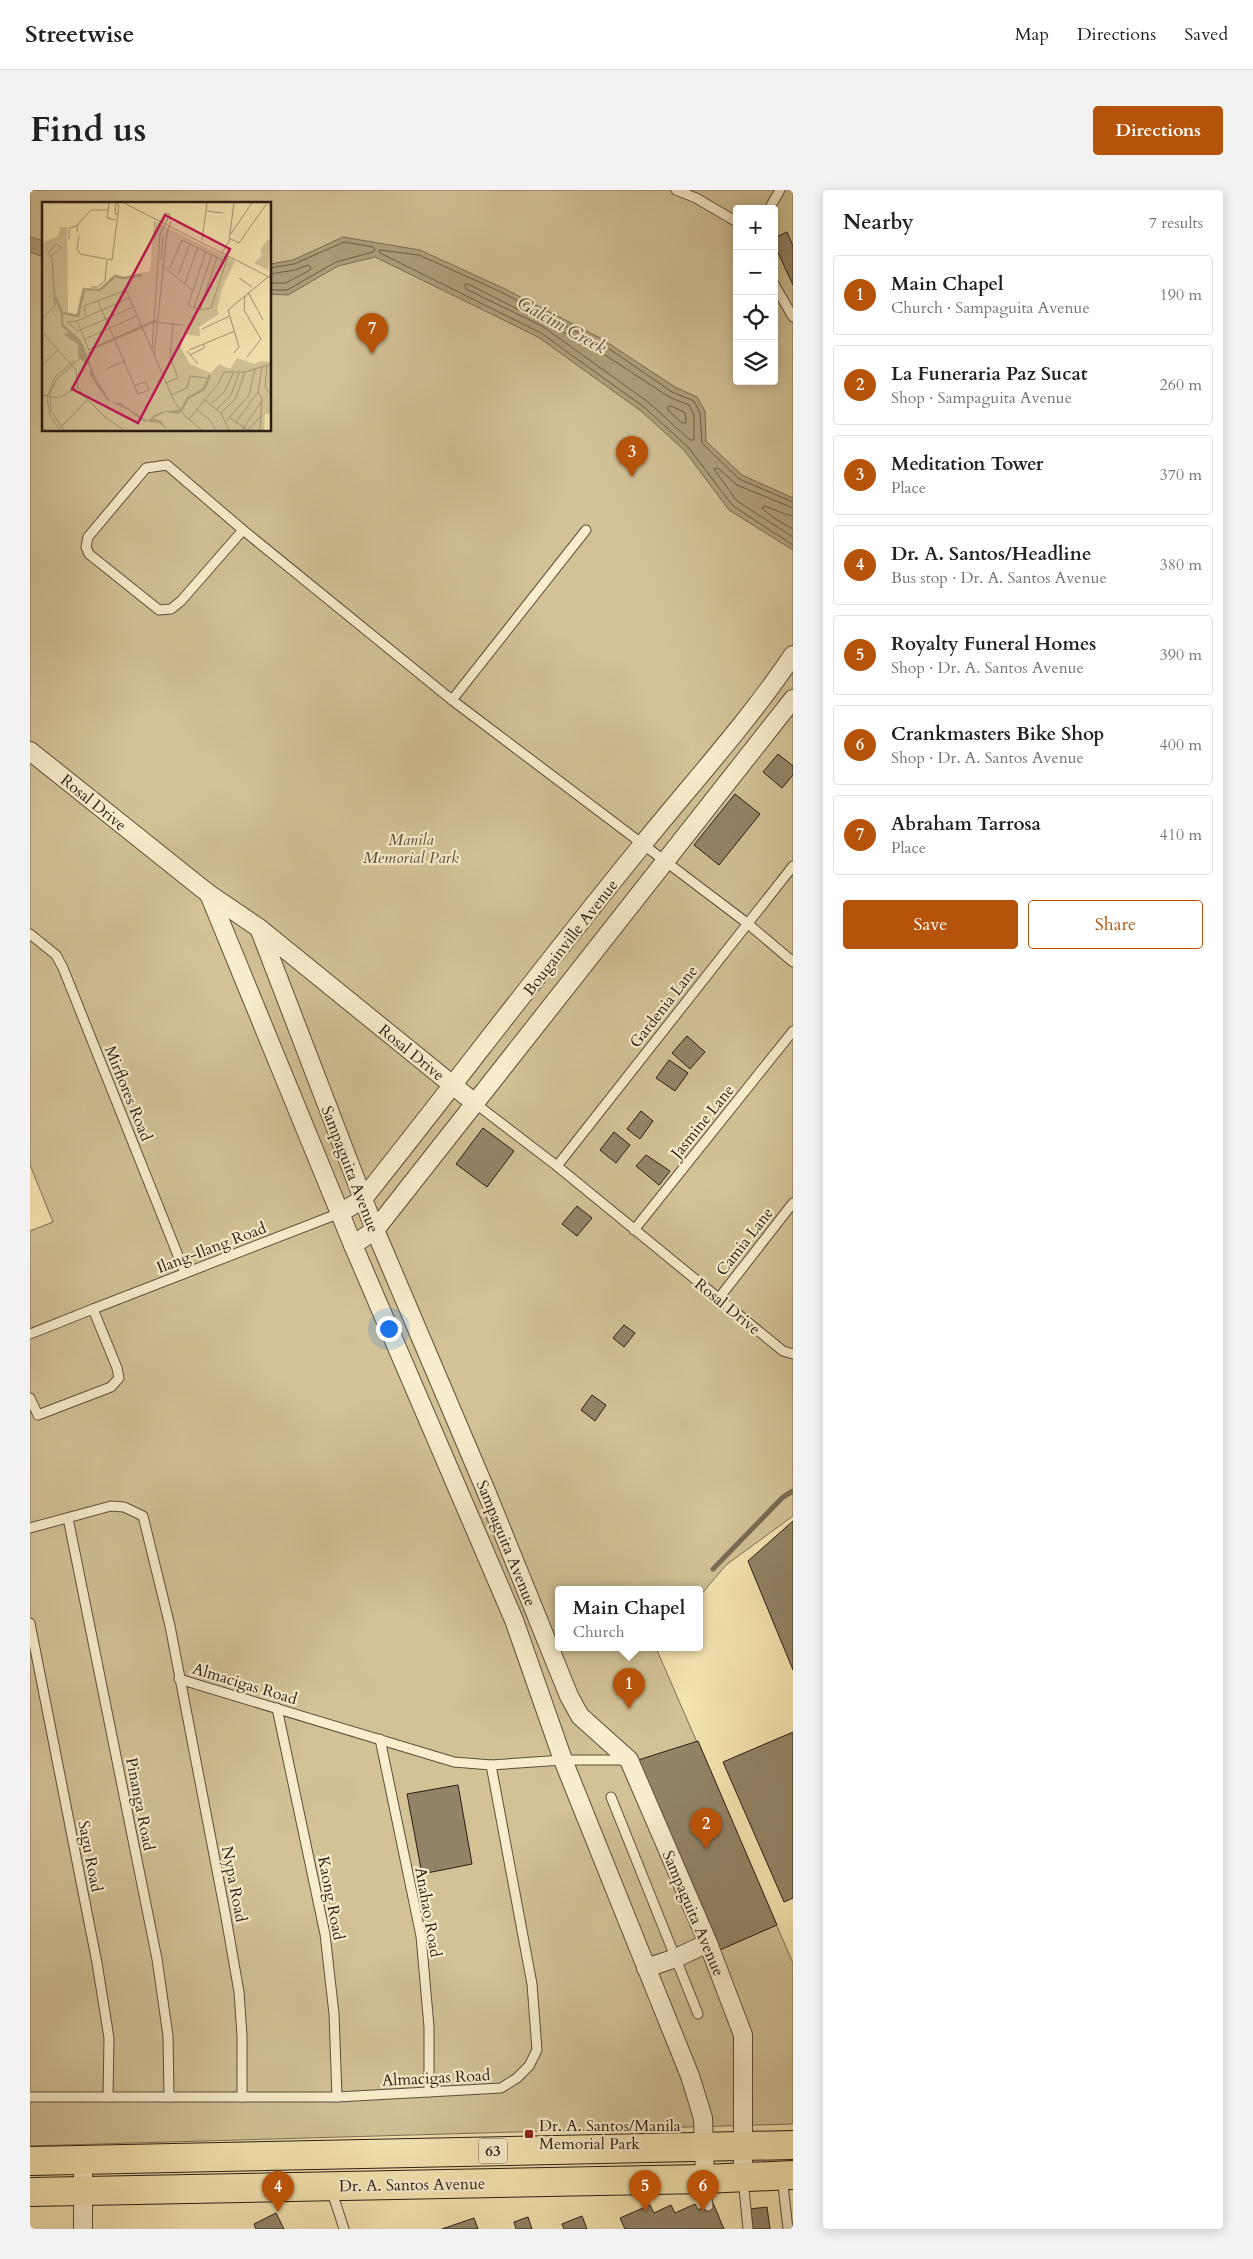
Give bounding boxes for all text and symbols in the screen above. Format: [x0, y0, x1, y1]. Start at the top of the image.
text: Streetwise [25, 18, 134, 51]
text: Map [1015, 22, 1049, 47]
text: Directions [1077, 22, 1156, 47]
text: Saved [1184, 22, 1228, 47]
text: Find us [30, 106, 146, 154]
button: Directions [1093, 106, 1223, 155]
inset map [42, 202, 271, 431]
map controls [733, 205, 778, 385]
button: + [733, 205, 778, 250]
text: Nearby [843, 208, 914, 237]
text: 7 results [1149, 212, 1203, 234]
button: − [733, 250, 778, 295]
text: Main Chapel [891, 271, 1003, 297]
text: 1 [856, 284, 864, 306]
text: 190 m [1160, 284, 1202, 306]
water label: Galcim Creek [513, 291, 611, 360]
button: locate [733, 295, 778, 340]
text: Church · Sampaguita Avenue [891, 297, 1090, 319]
pin: 7 [356, 313, 388, 354]
button: layers [733, 340, 778, 385]
text: La Funeraria Paz Sucat [891, 361, 1087, 387]
text: 2 [856, 374, 864, 396]
text: 260 m [1160, 374, 1202, 396]
text: Shop · Sampaguita Avenue [891, 387, 1072, 409]
pin: 3 [616, 436, 648, 477]
text: Meditation Tower [891, 451, 1043, 477]
text: 3 [856, 464, 864, 486]
text: 370 m [1160, 464, 1202, 486]
text: Place [891, 477, 926, 499]
text: Dr. A. Santos/Headline [891, 541, 1091, 567]
text: 4 [856, 554, 864, 576]
text: 380 m [1160, 554, 1202, 576]
text: Bus stop · Dr. A. Santos Avenue [891, 567, 1107, 589]
text: Royalty Funeral Homes [891, 631, 1096, 657]
text: 5 [856, 644, 864, 666]
text: 390 m [1160, 644, 1202, 666]
text: Shop · Dr. A. Santos Avenue [891, 657, 1084, 679]
text: Crankmasters Bike Shop [891, 721, 1104, 747]
text: 6 [856, 734, 864, 756]
text: 400 m [1160, 734, 1202, 756]
text: Shop · Dr. A. Santos Avenue [891, 747, 1084, 769]
street label: Rosal Drive [56, 769, 131, 836]
text: Abraham Tarrosa [891, 811, 1041, 837]
text: 7 [856, 824, 864, 846]
text: 410 m [1160, 824, 1202, 846]
park label: Manila Memorial Park [363, 829, 459, 869]
text: Place [891, 837, 926, 859]
street label: Bougainville Avenue [518, 875, 623, 1000]
button: Save [843, 900, 1018, 949]
button: Share [1028, 900, 1203, 949]
street label: Gardenia Lane [625, 961, 703, 1052]
street label: Rosal Drive [374, 1019, 449, 1086]
street label: Mirflores Road [99, 1042, 157, 1145]
street label: Jasmine Lane [665, 1080, 739, 1165]
street label: Sampaguita Avenue [316, 1103, 384, 1236]
street label: Camia Lane [711, 1203, 778, 1280]
street label: Ilang-Ilang Road [153, 1217, 270, 1279]
street label: Rosal Drive [690, 1273, 765, 1340]
your location [376, 1316, 402, 1342]
street label: Sampaguita Avenue [471, 1477, 541, 1610]
popup [555, 1586, 703, 1651]
text: Main Chapel [573, 1595, 685, 1621]
text: Church [573, 1621, 624, 1643]
street label: Almacigas Road [190, 1658, 300, 1710]
pin: 1 [613, 1668, 645, 1709]
street label: Pinanga Road [120, 1756, 160, 1853]
pin: 2 [690, 1808, 722, 1849]
street label: Sagu Road [72, 1819, 108, 1894]
street label: Nypa Road [216, 1844, 252, 1925]
street label: Sampaguita Avenue [657, 1847, 729, 1979]
street label: Kaong Road [312, 1854, 350, 1942]
street label: Anahao Road [409, 1865, 447, 1959]
street label: Almacigas Road [381, 2064, 491, 2092]
place label: Dr. A. Santos/Manila Memorial Park [539, 2115, 681, 2155]
marker: Dr. A. Santos/Manila Memorial Park [523, 2128, 535, 2140]
road number: 63 [479, 2138, 507, 2164]
pin: 5 [629, 2170, 661, 2211]
pin: 6 [687, 2170, 719, 2211]
pin: 4 [262, 2171, 294, 2212]
street label: Dr. A. Santos Avenue [339, 2173, 485, 2197]

